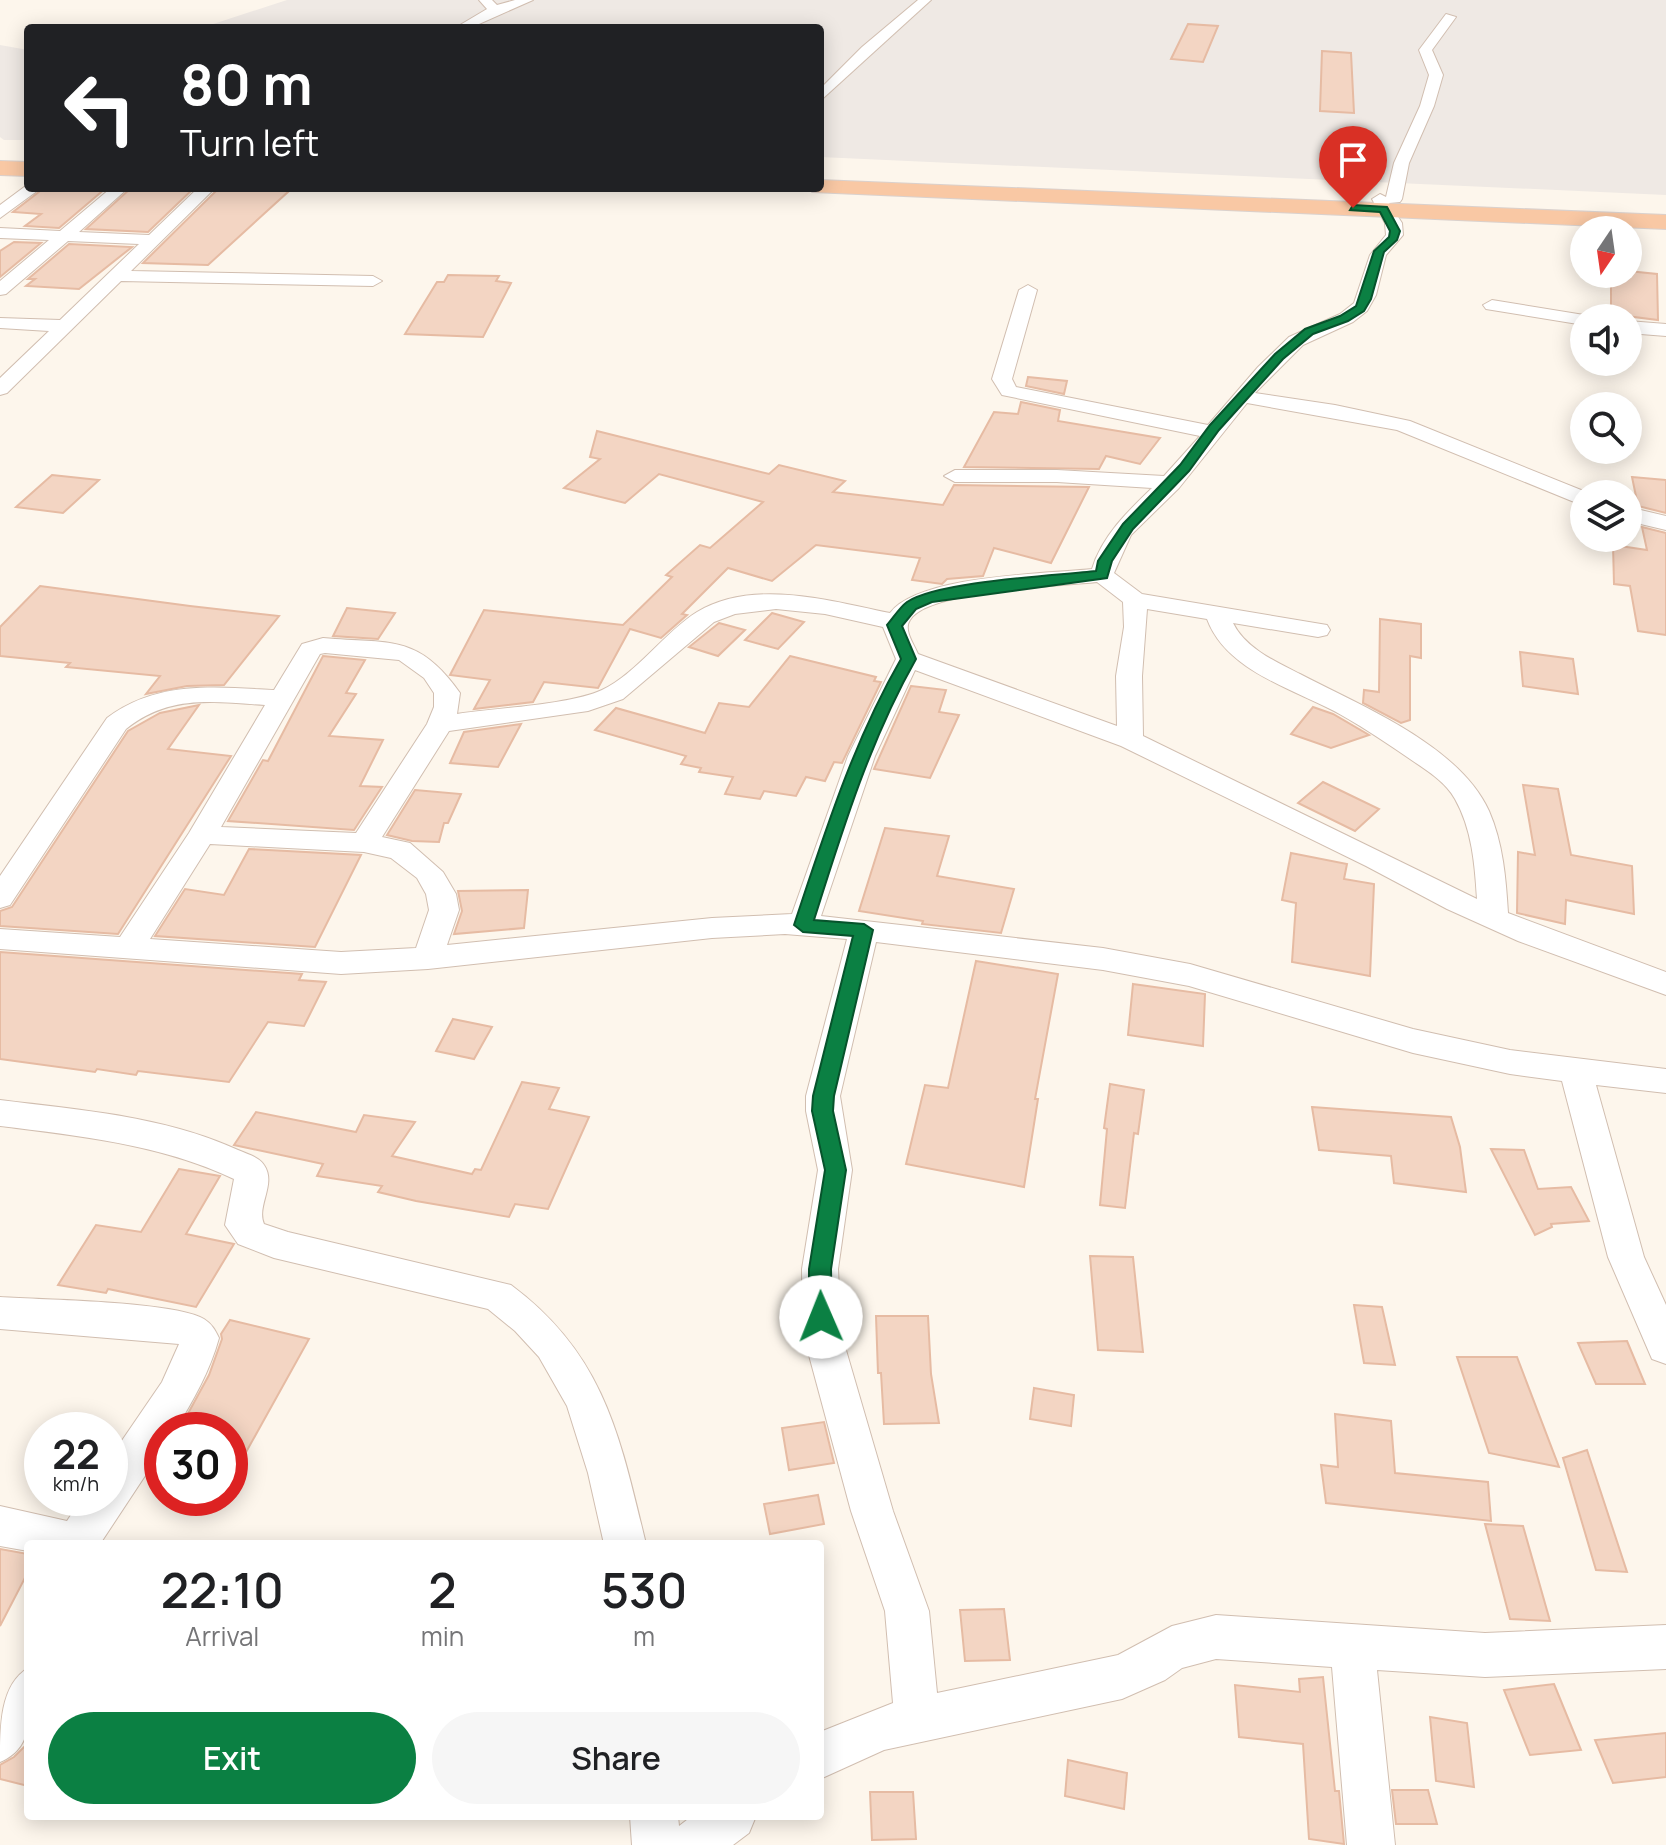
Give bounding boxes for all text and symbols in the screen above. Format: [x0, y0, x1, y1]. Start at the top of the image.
text: 80 m [180, 45, 313, 122]
icon: left [48, 56, 152, 160]
text: Turn left [180, 118, 319, 167]
pin [1319, 126, 1387, 208]
icon: arrive [1331, 138, 1375, 182]
north arrow [1570, 216, 1642, 288]
map controls [1570, 216, 1642, 552]
button: sound [1570, 304, 1642, 376]
button: search [1570, 392, 1642, 464]
button: layers [1570, 480, 1642, 552]
position arrow [779, 1275, 863, 1359]
speed limit sign: 30 [144, 1412, 248, 1516]
text: 22 [52, 1426, 100, 1481]
text: km/h [53, 1470, 99, 1497]
text: 22:10 [161, 1557, 284, 1622]
text: 2 [428, 1557, 457, 1622]
text: 530 [601, 1557, 687, 1622]
text: Arrival [185, 1618, 259, 1654]
text: min [421, 1618, 464, 1654]
text: m [633, 1618, 655, 1654]
button: Exit [48, 1712, 416, 1804]
button: Share [432, 1712, 800, 1804]

